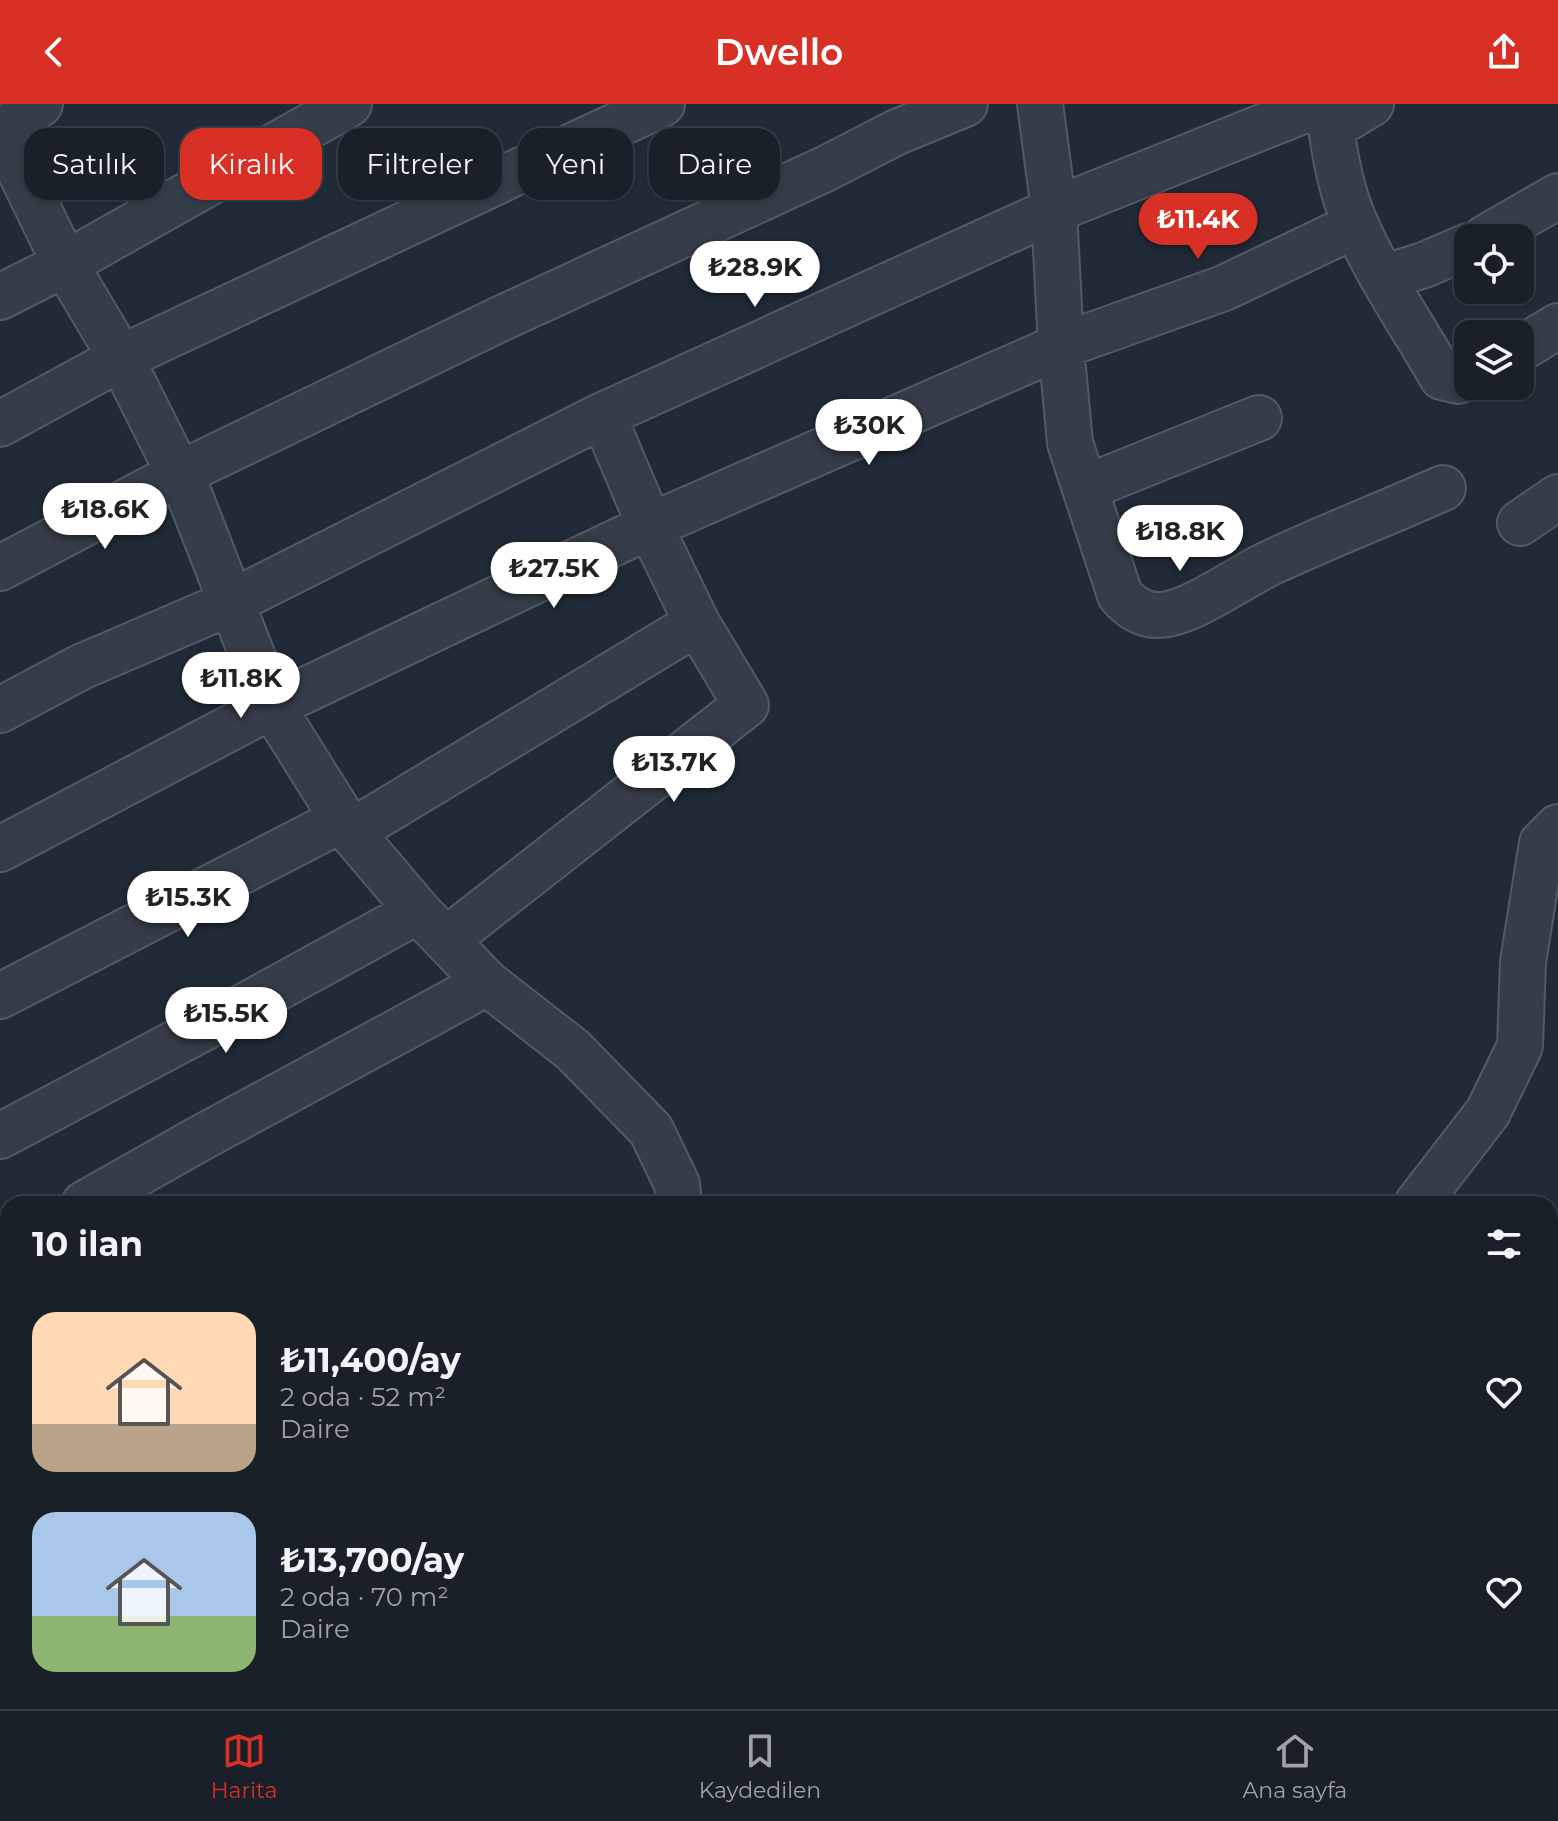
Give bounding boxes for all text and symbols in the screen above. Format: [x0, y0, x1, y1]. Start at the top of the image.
icon: back [32, 30, 76, 74]
text: Dwello [715, 30, 843, 74]
icon: share [1482, 30, 1526, 74]
chip: Satılık [24, 128, 164, 200]
chip: Kiralık [180, 128, 322, 200]
chip: Filtreler [338, 128, 502, 200]
chip: Yeni [518, 128, 633, 200]
chip: Daire [649, 128, 780, 200]
pin: ₺11.4K [1133, 193, 1263, 261]
text: ₺11.4K [1157, 203, 1239, 235]
map controls [1454, 224, 1534, 400]
button: locate [1454, 224, 1534, 304]
pin: ₺28.9K [690, 241, 820, 309]
text: ₺28.9K [708, 251, 802, 283]
button: layers [1454, 320, 1534, 400]
pin: ₺30K [822, 399, 916, 467]
text: ₺30K [833, 409, 905, 441]
pin: ₺18.6K [40, 483, 170, 551]
text: ₺18.6K [61, 493, 149, 525]
pin: ₺18.8K [1115, 505, 1245, 573]
text: ₺18.8K [1135, 515, 1225, 547]
pin: ₺27.5K [489, 542, 619, 610]
text: ₺27.5K [509, 552, 599, 584]
pin: ₺11.8K [176, 652, 306, 720]
text: ₺11.8K [200, 662, 282, 694]
pin: ₺13.7K [609, 736, 739, 804]
text: ₺13.7K [631, 746, 717, 778]
pin: ₺15.3K [123, 871, 253, 939]
text: ₺15.3K [145, 881, 231, 913]
pin: ₺15.5K [161, 987, 291, 1055]
text: ₺15.5K [183, 997, 269, 1029]
icon: filters [1482, 1222, 1526, 1266]
text: 10 ilan [32, 1223, 143, 1265]
text: ₺11,400/ay [280, 1339, 461, 1381]
icon: home [96, 1344, 192, 1440]
icon: heart [1482, 1370, 1526, 1414]
text: 2 oda · 52 m² [280, 1381, 446, 1413]
text: Daire [280, 1413, 350, 1445]
text: ₺13,700/ay [280, 1539, 464, 1581]
icon: home [96, 1544, 192, 1640]
icon: heart [1482, 1570, 1526, 1614]
text: 2 oda · 70 m² [280, 1581, 449, 1613]
text: Daire [280, 1613, 350, 1645]
tab: Harita [211, 1729, 277, 1804]
tab: Kaydedilen [699, 1729, 821, 1804]
tab: Ana sayfa [1243, 1729, 1347, 1804]

